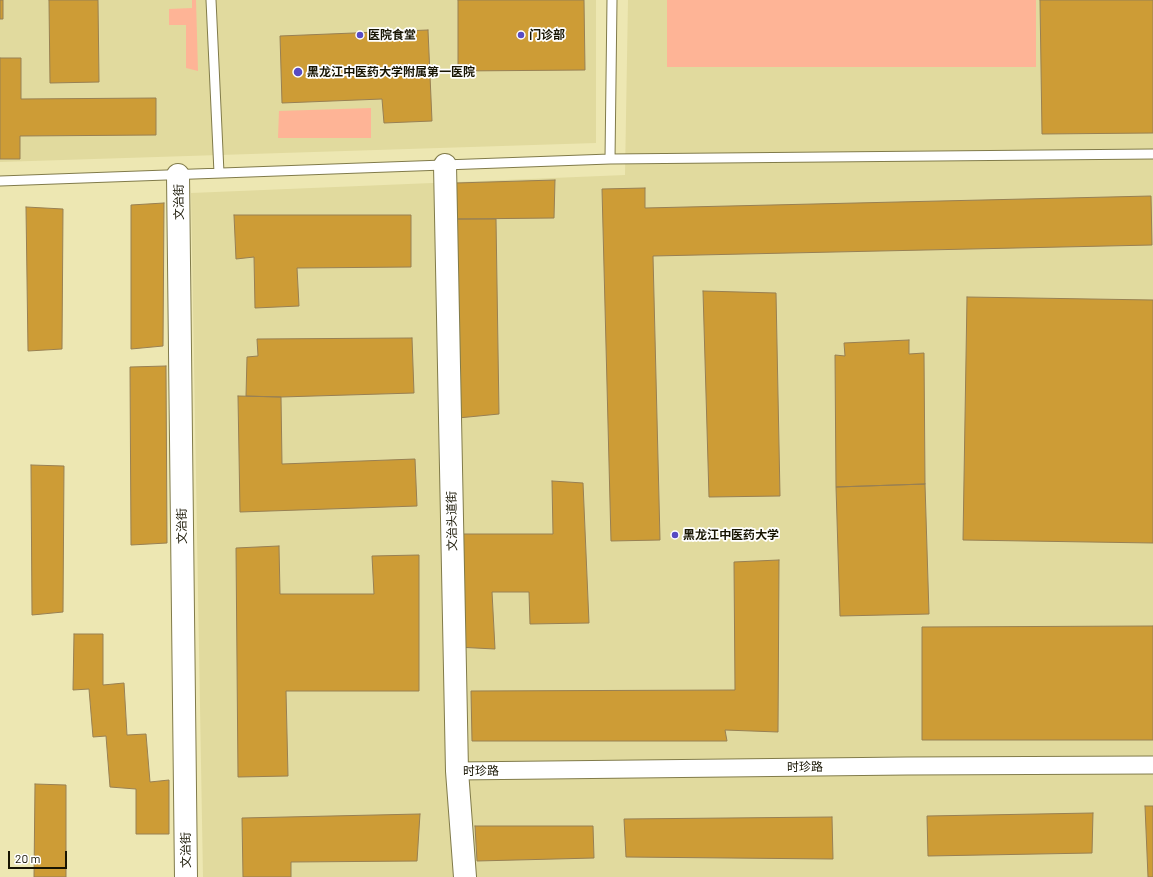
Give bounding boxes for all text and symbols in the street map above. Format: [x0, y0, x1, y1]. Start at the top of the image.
place label: 医院食堂 [368, 28, 416, 42]
place label: 门诊部 [529, 28, 565, 42]
marker: 医院食堂 [355, 30, 365, 40]
marker: 门诊部 [516, 30, 526, 40]
place label: 黑龙江中医药大学附属第一医院 [307, 65, 475, 79]
marker: 黑龙江中医药大学附属第一医院 [292, 66, 304, 78]
street label: 文治街 [171, 184, 187, 220]
street label: 文治头道街 [444, 491, 460, 551]
street label: 文治街 [174, 508, 190, 544]
place label: 黑龙江中医药大学 [683, 528, 779, 542]
marker: 黑龙江中医药大学 [670, 530, 680, 540]
street label: 时珍路 [787, 759, 823, 775]
street label: 时珍路 [463, 763, 499, 779]
street label: 文治街 [178, 832, 194, 868]
scale bar [10, 843, 69, 869]
text: 20 m [15, 851, 41, 865]

